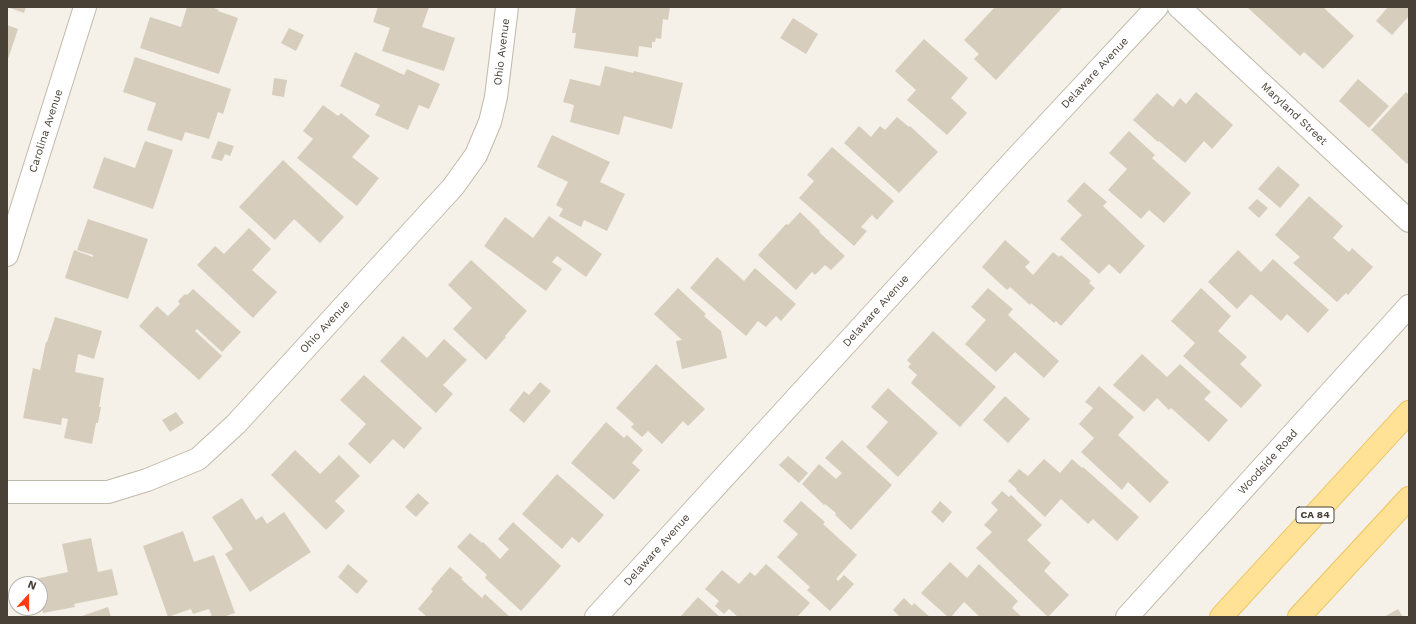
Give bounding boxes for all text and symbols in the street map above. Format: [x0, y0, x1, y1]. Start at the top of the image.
street label: Ohio Avenue [491, 18, 513, 86]
street label: Delaware Avenue [1059, 35, 1131, 111]
street label: Maryland Street [1258, 80, 1330, 148]
street label: Carolina Avenue [26, 88, 66, 174]
street label: Delaware Avenue [840, 272, 912, 350]
street label: Ohio Avenue [297, 298, 353, 356]
street label: Woodside Road [1235, 427, 1301, 497]
road number: CA 84 [1296, 507, 1334, 523]
street label: Delaware Avenue [621, 511, 693, 589]
north arrow [8, 576, 48, 616]
text: N [26, 578, 38, 593]

